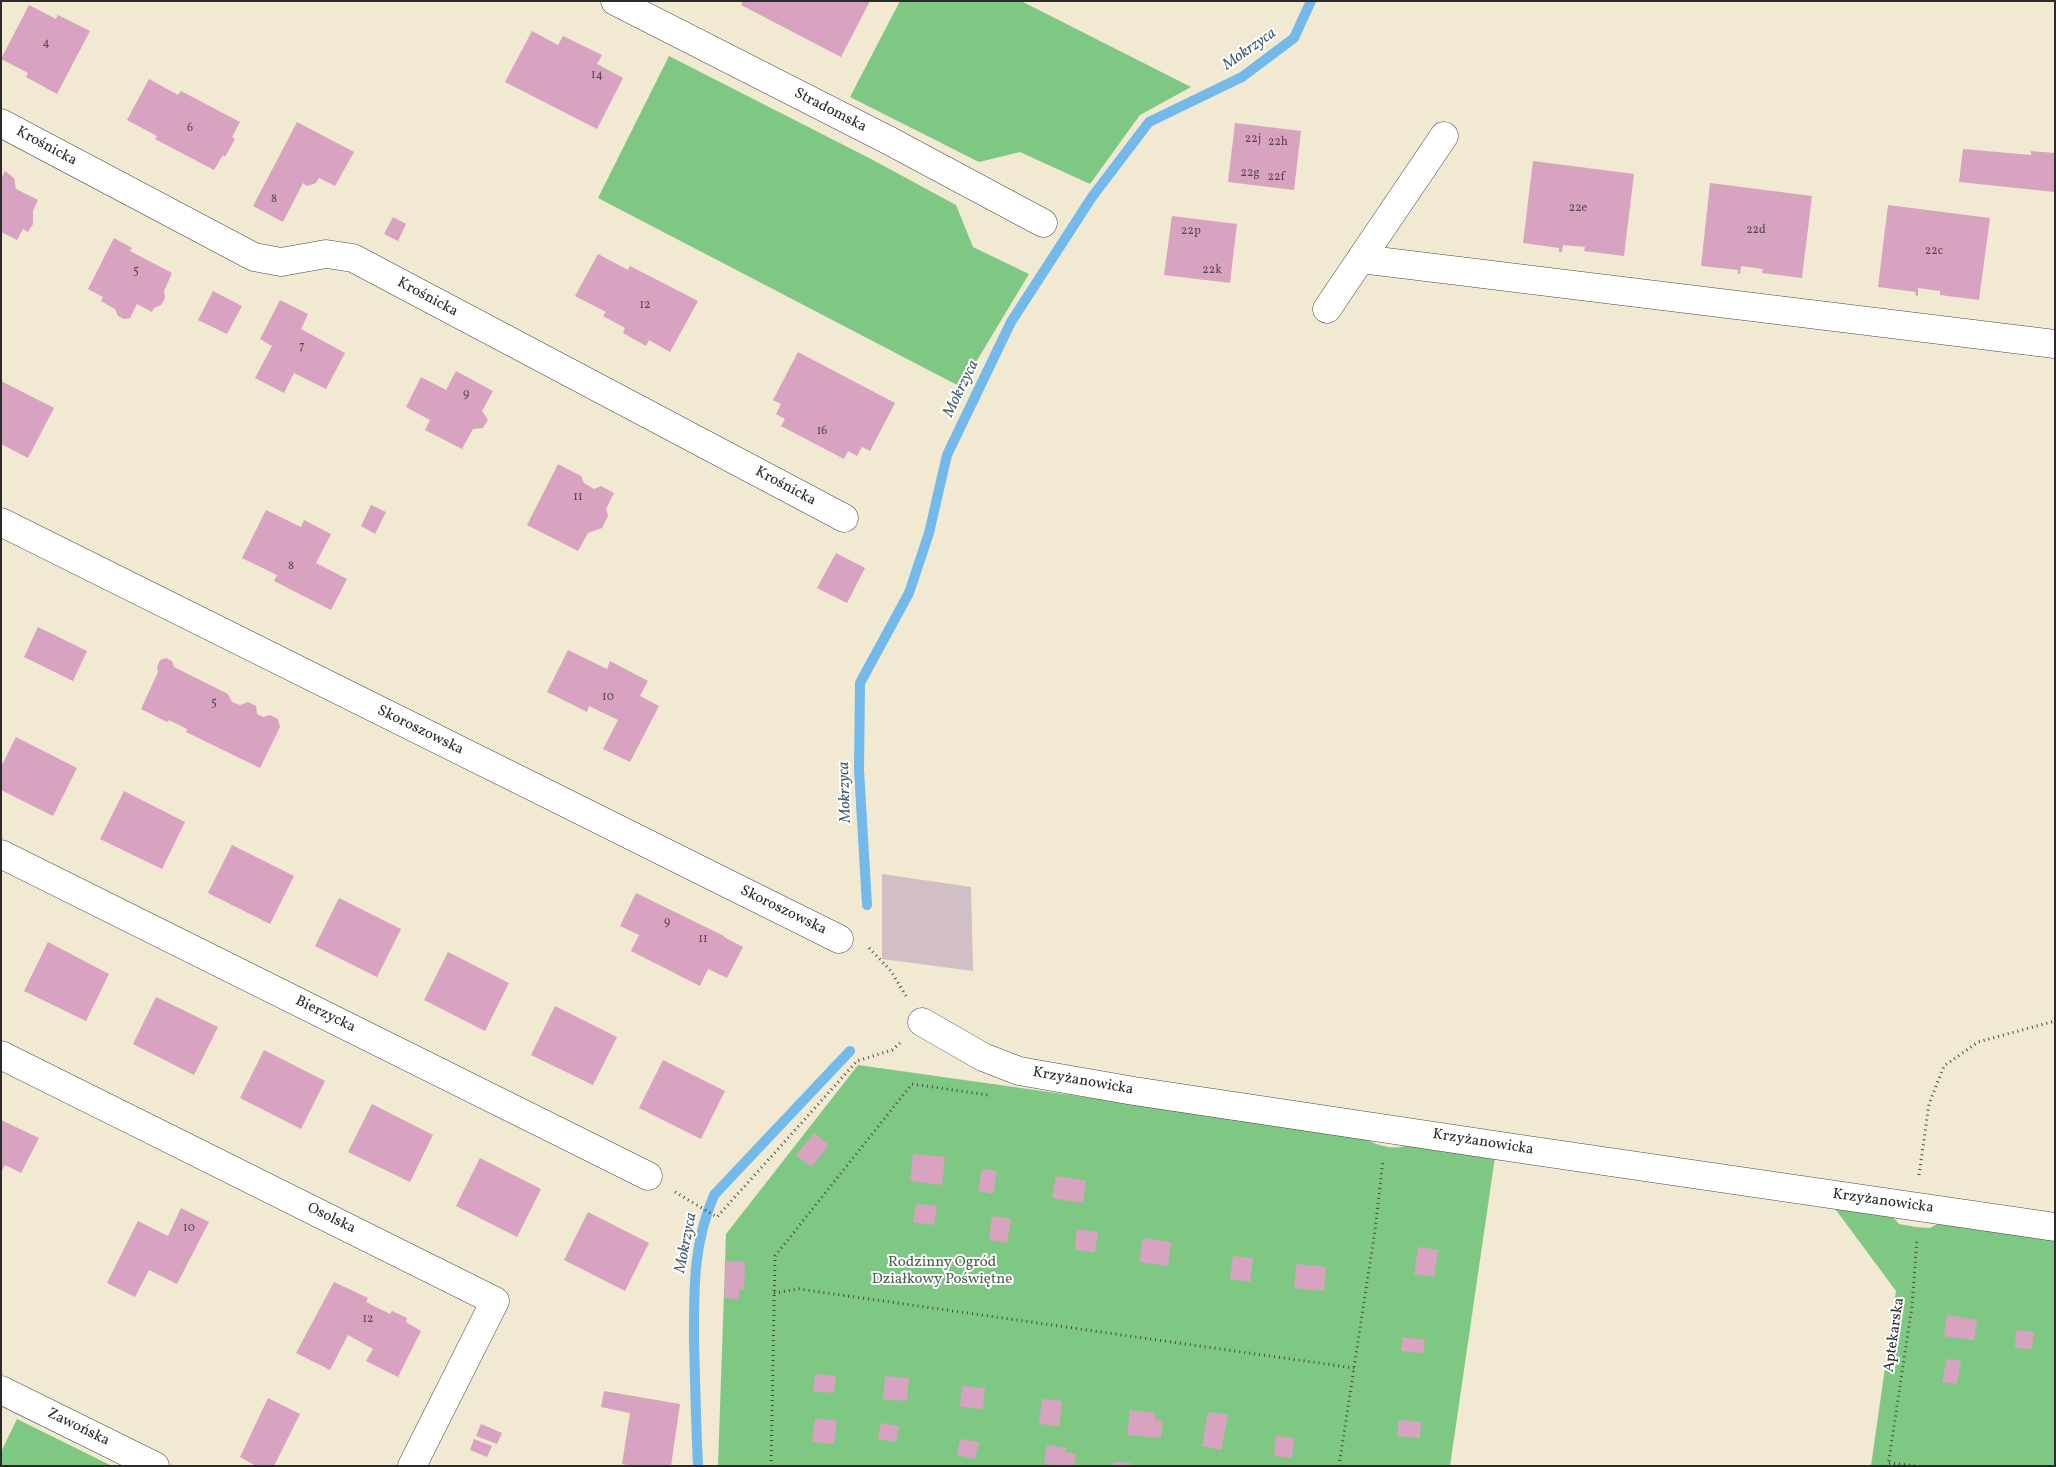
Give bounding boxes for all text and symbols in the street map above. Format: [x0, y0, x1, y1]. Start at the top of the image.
water label: Mokrzyca [1219, 25, 1281, 75]
house number: 4 [42, 37, 50, 51]
house number: 14 [591, 69, 603, 83]
street label: Stradomska [791, 85, 869, 137]
house number: 6 [187, 122, 193, 136]
street label: Krośnicka [13, 123, 79, 171]
house number: 22j [1245, 133, 1261, 147]
house number: 22h [1268, 136, 1288, 150]
house number: 22g [1240, 167, 1260, 181]
house number: 22f [1268, 171, 1284, 185]
house number: 8 [271, 193, 277, 207]
house number: 22e [1569, 202, 1587, 216]
house number: 22d [1746, 224, 1766, 238]
house number: 22p [1181, 225, 1201, 239]
house number: 22c [1925, 245, 1943, 259]
house number: 22k [1202, 264, 1222, 278]
house number: 5 [133, 265, 139, 279]
street label: Krośnicka [394, 274, 460, 322]
house number: 12 [639, 299, 651, 313]
house number: 7 [299, 340, 305, 354]
water label: Mokrzyca [940, 357, 984, 421]
house number: 9 [463, 388, 469, 402]
house number: 16 [817, 425, 827, 439]
street label: Krośnicka [752, 463, 818, 511]
house number: 11 [573, 491, 583, 505]
house number: 8 [288, 560, 294, 574]
house number: 10 [602, 691, 614, 705]
house number: 5 [211, 697, 217, 711]
street label: Skoroszowska [374, 702, 466, 760]
water label: Mokrzyca [835, 761, 857, 823]
street label: Skoroszowska [737, 882, 829, 940]
house number: 9 [664, 916, 670, 930]
house number: 11 [698, 933, 708, 947]
street label: Bierzycka [292, 993, 358, 1037]
street label: Krzyżanowicka [1031, 1064, 1135, 1100]
street label: Krzyżanowicka [1431, 1126, 1535, 1160]
street label: Krzyżanowicka [1831, 1186, 1935, 1218]
street label: Osolska [304, 1200, 358, 1238]
water label: Mokrzyca [672, 1211, 702, 1275]
house number: 10 [183, 1222, 195, 1236]
park label: Rodzinny Ogród Działkowy Poświętne [872, 1254, 1012, 1289]
street label: Aptekarska [1881, 1297, 1909, 1373]
house number: 12 [362, 1313, 374, 1327]
street label: Zawońska [44, 1405, 112, 1451]

